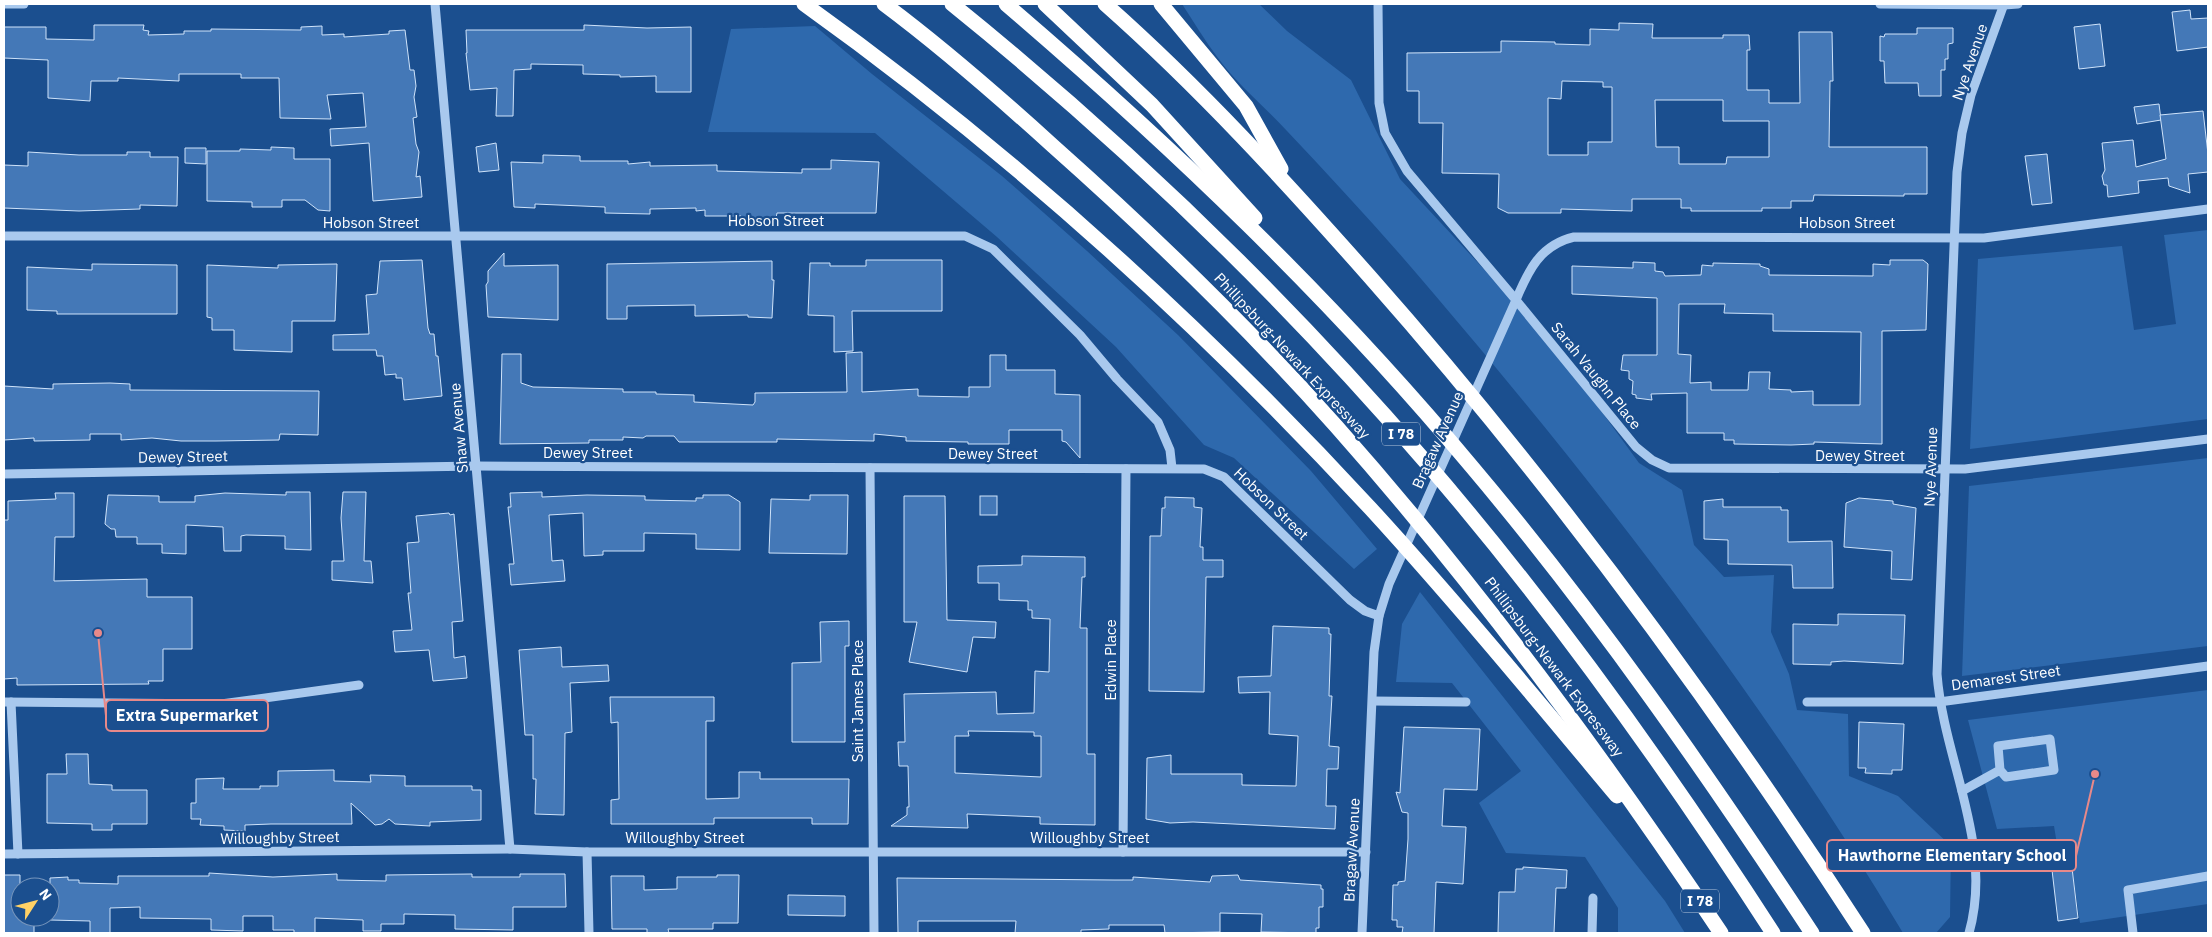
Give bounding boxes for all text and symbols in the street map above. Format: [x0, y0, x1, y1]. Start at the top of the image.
street label: Nye Avenue [1948, 21, 1992, 103]
street label: Hobson Street [728, 211, 824, 230]
street label: Hobson Street [323, 213, 419, 232]
street label: Hobson Street [1799, 213, 1895, 232]
street label: Phillipsburg-Newark Expressway [1210, 269, 1375, 443]
street label: Sarah Vaughn Place [1547, 318, 1646, 433]
street label: Shaw Avenue [445, 382, 472, 474]
street label: Bragaw Avenue [1408, 388, 1467, 491]
road number: I 78 [1382, 422, 1420, 446]
street label: Nye Avenue [1920, 427, 1941, 507]
street label: Dewey Street [543, 443, 633, 462]
street label: Dewey Street [948, 444, 1038, 463]
street label: Dewey Street [138, 446, 228, 467]
street label: Dewey Street [1815, 446, 1905, 465]
street label: Hobson Street [1230, 463, 1313, 544]
street label: Phillipsburg-Newark Expressway [1480, 573, 1629, 761]
street label: Edwin Place [1101, 619, 1120, 701]
street label: Saint James Place [848, 640, 867, 762]
street label: Demarest Street [1950, 660, 2062, 695]
callout: Extra Supermarket [106, 700, 268, 731]
text: Extra Supermarket [116, 705, 258, 725]
street label: Bragaw Avenue [1339, 797, 1364, 903]
street label: Willoughby Street [220, 827, 340, 848]
street label: Willoughby Street [625, 828, 745, 847]
street label: Willoughby Street [1030, 828, 1150, 847]
callout: Hawthorne Elementary School [1827, 840, 2076, 871]
text: Hawthorne Elementary School [1838, 845, 2066, 865]
north arrow [10, 877, 60, 927]
text: N [35, 885, 56, 904]
road number: I 78 [1681, 889, 1719, 912]

